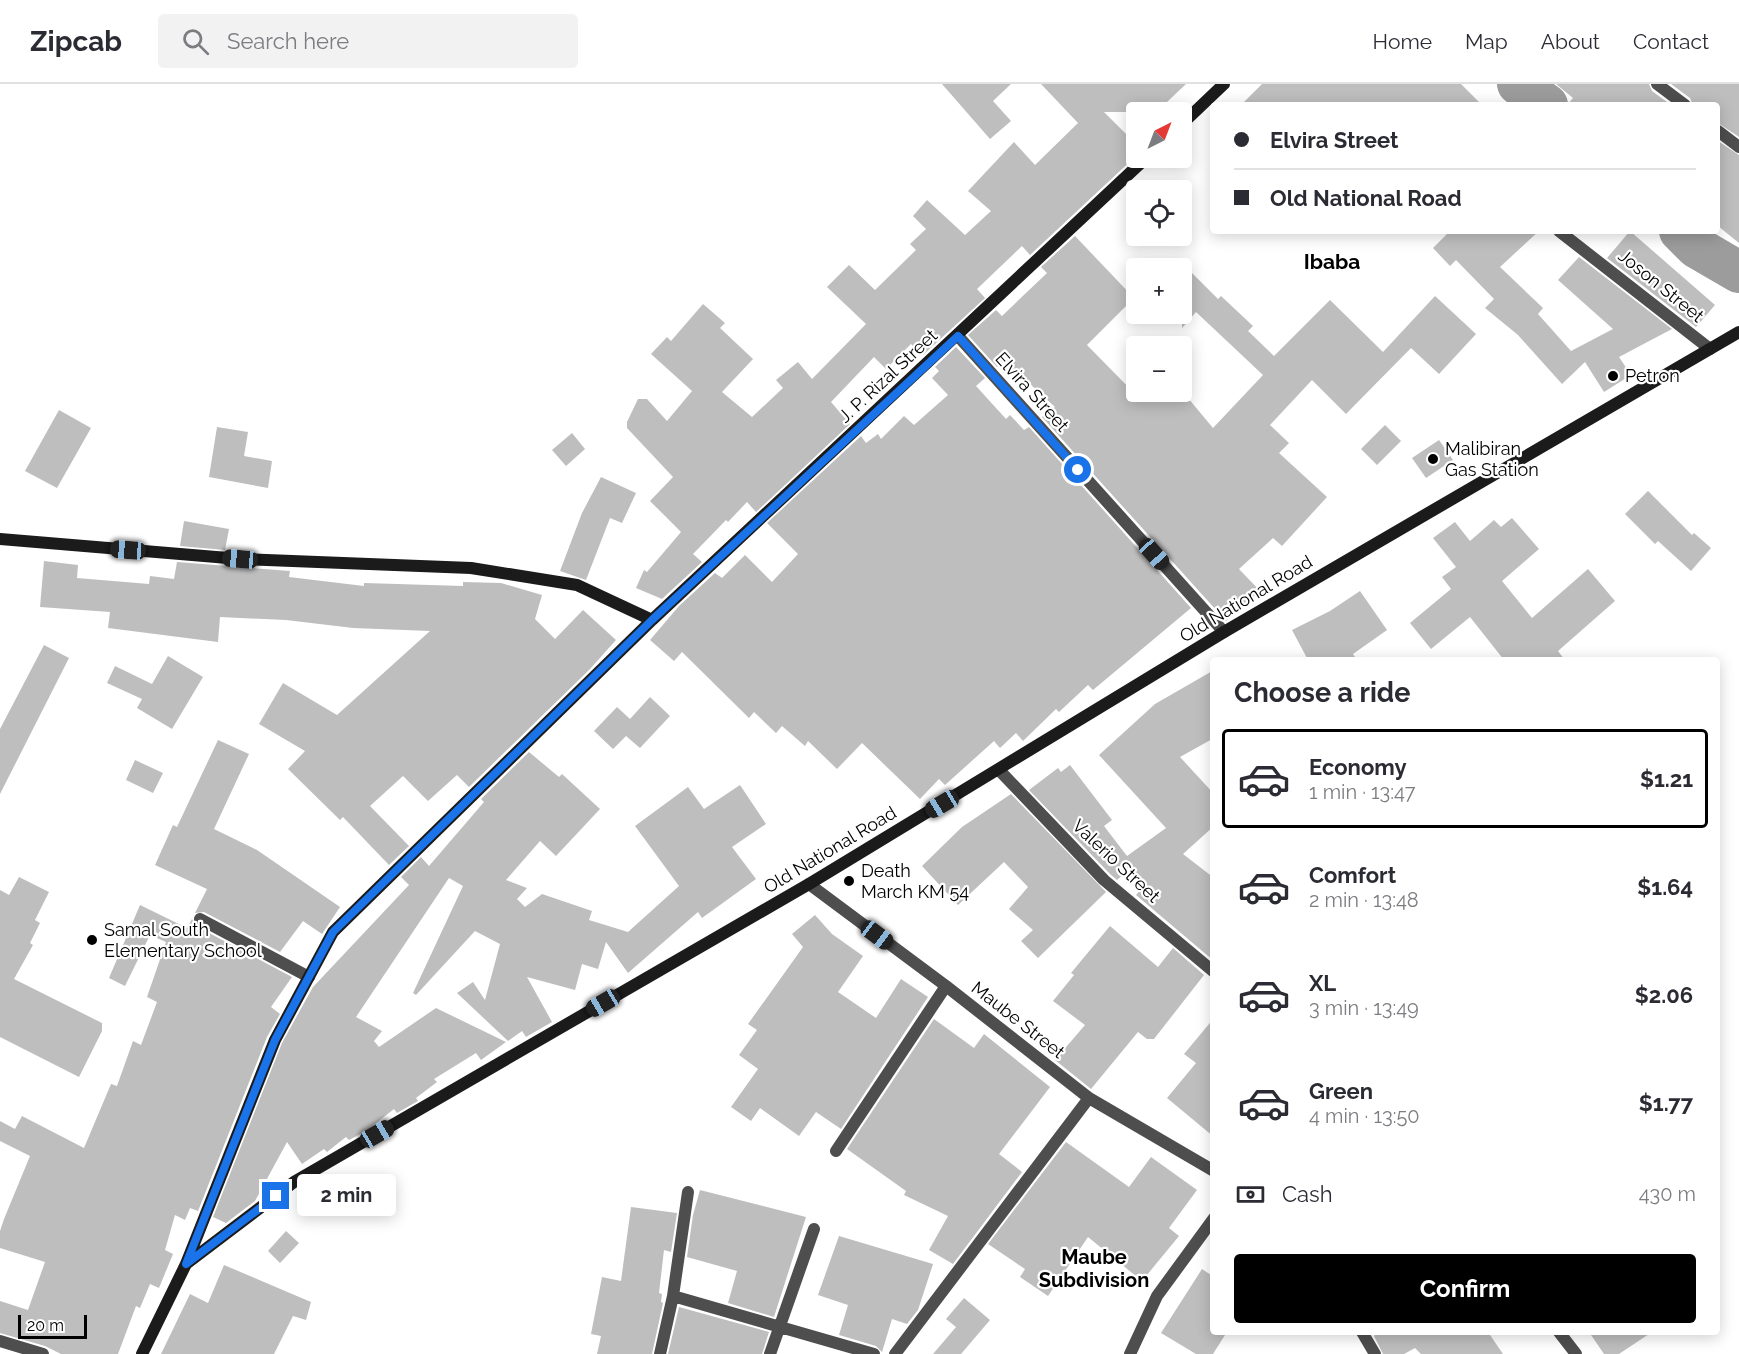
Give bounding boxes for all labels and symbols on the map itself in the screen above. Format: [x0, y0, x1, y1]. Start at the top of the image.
north arrow [1126, 102, 1192, 168]
street label: Joson Street [1614, 245, 1708, 326]
district label: Ibaba [1304, 249, 1360, 274]
street label: J. P. Rizal Street [834, 325, 941, 427]
street label: Elvira Street [991, 348, 1074, 436]
place label: Petron [1625, 365, 1680, 386]
marker: Petron [1606, 369, 1620, 383]
place label: Malibiran Gas Station [1445, 438, 1539, 480]
marker: Malibiran Gas Station [1426, 452, 1440, 466]
route start [1064, 456, 1091, 483]
car [1135, 535, 1173, 573]
car [109, 540, 147, 560]
car [221, 548, 259, 570]
street label: Old National Road [1176, 551, 1316, 646]
car [922, 787, 962, 821]
street label: Old National Road [760, 802, 900, 897]
street label: Valerio Street [1068, 815, 1164, 907]
place label: Death March KM 54 [861, 860, 969, 902]
marker: Death March KM 54 [842, 874, 856, 888]
car [857, 917, 897, 953]
place label: Samal South Elementary School [104, 919, 262, 961]
marker: Samal South Elementary School [85, 933, 99, 947]
street label: Maube Street [968, 977, 1069, 1062]
car [583, 986, 623, 1020]
car [357, 1117, 397, 1151]
callout: 2 min [297, 1175, 396, 1217]
route end [262, 1182, 289, 1209]
district label: Maube Subdivision [1039, 1245, 1149, 1292]
scale bar [18, 1312, 87, 1340]

